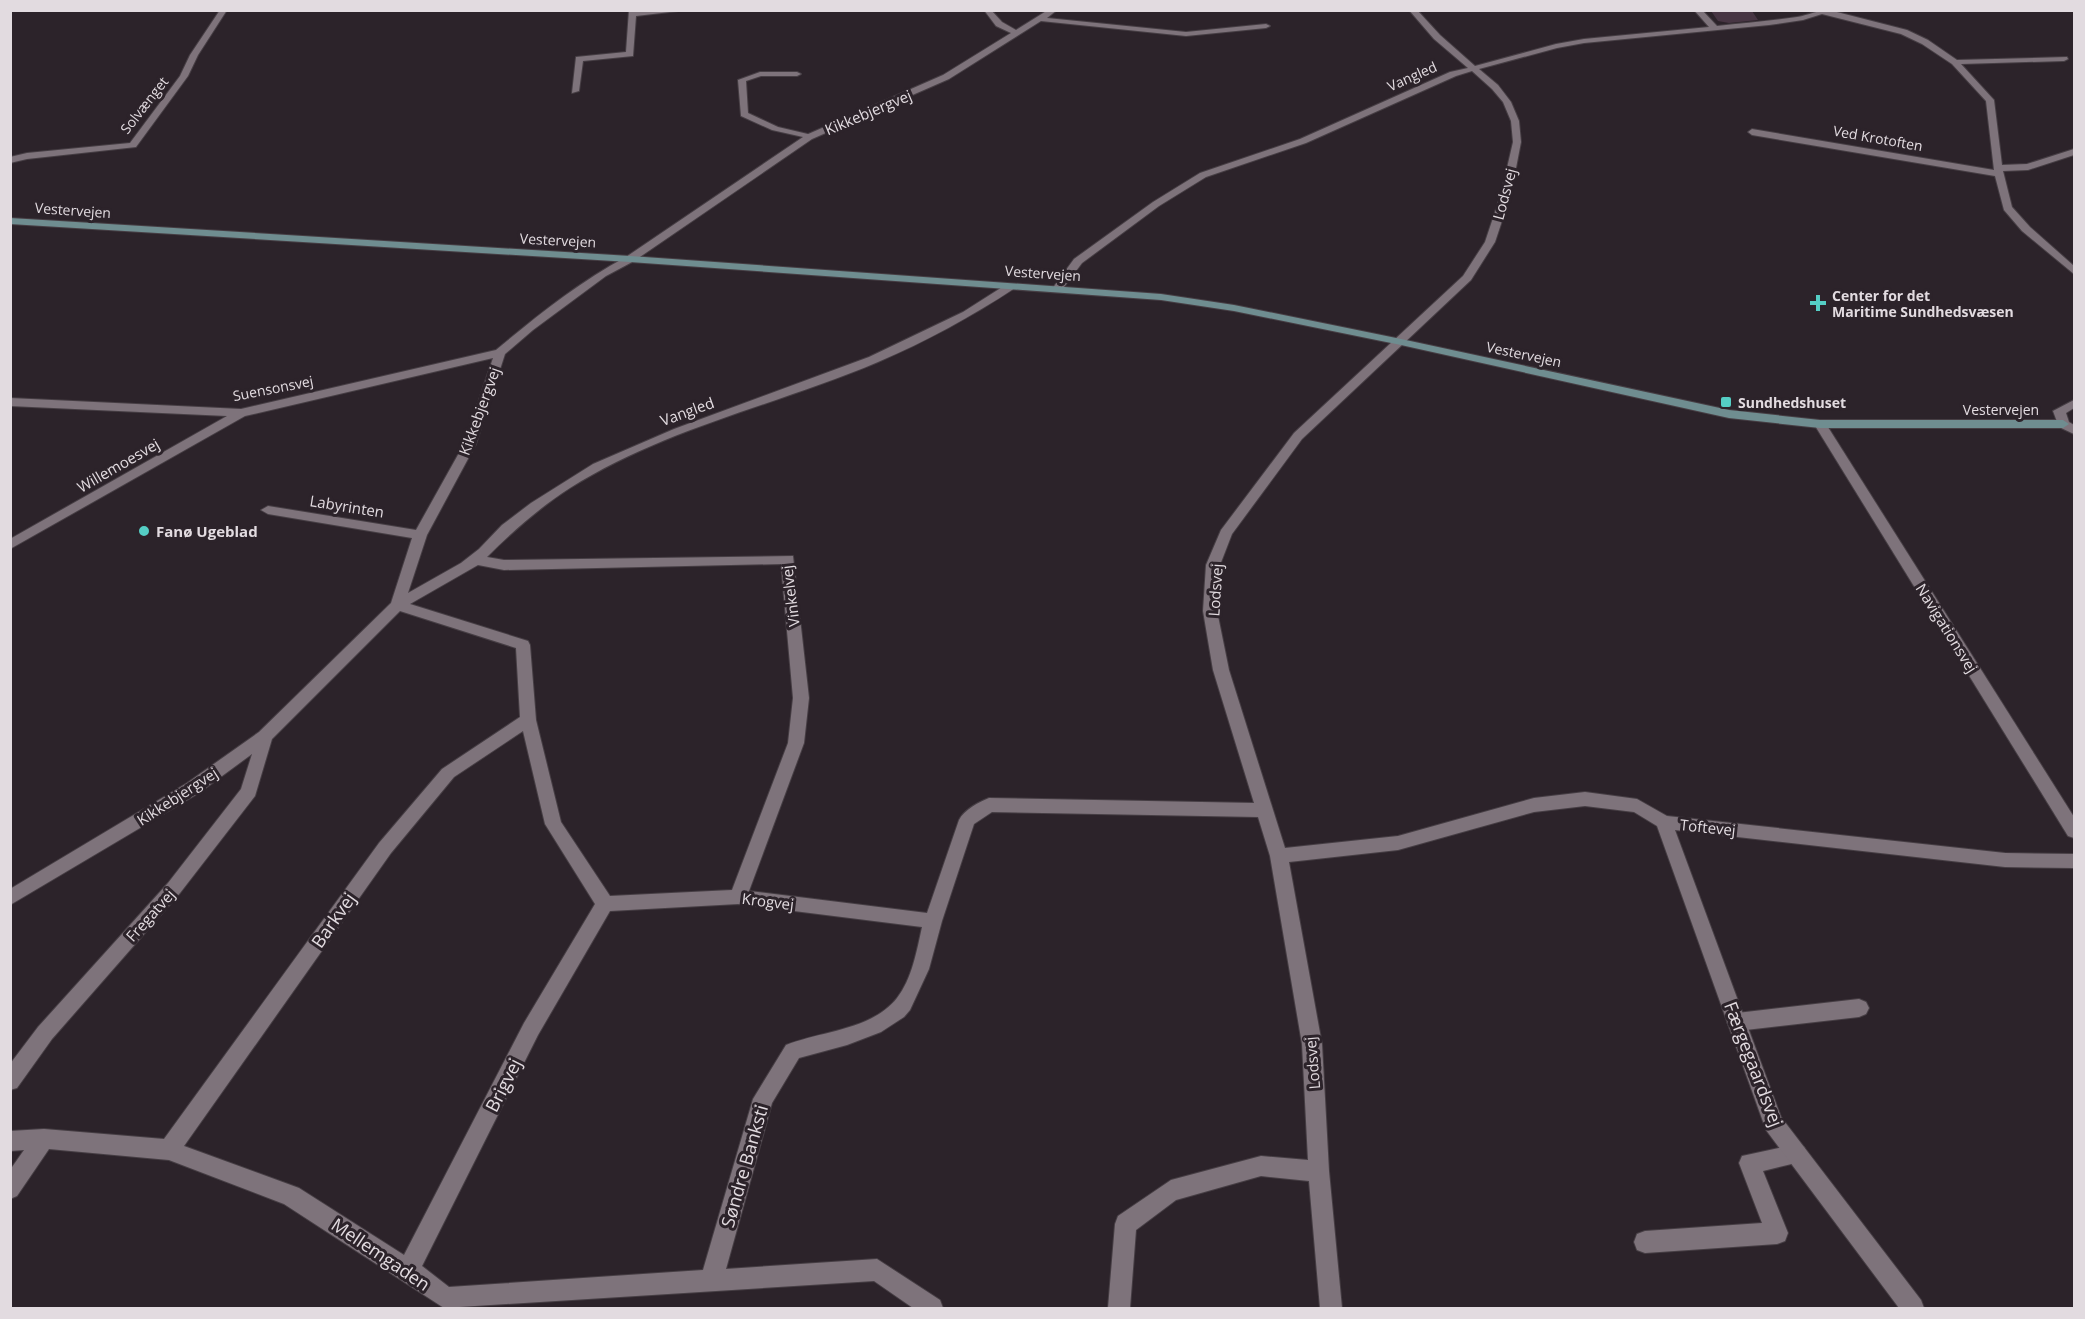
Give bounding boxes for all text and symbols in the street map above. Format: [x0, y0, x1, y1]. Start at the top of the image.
street label: Vangled [1384, 57, 1440, 95]
street label: Solvænget [116, 72, 172, 138]
street label: Kikkebjergvej [822, 85, 914, 139]
street label: Ved Krotoften [1832, 121, 1924, 155]
street label: Lodsvej [1487, 166, 1521, 222]
street label: Vestervejen [34, 198, 112, 222]
street label: Vestervejen [519, 229, 597, 251]
street label: Vestervejen [1004, 261, 1082, 285]
place label: Center for det Maritime Sundhedsvæsen [1832, 286, 2014, 321]
marker: Center for det Maritime Sundhedsvæsen [1809, 294, 1827, 312]
street label: Vestervejen [1485, 337, 1563, 371]
street label: Kikkebjergvej [454, 364, 504, 458]
street label: Suensonsvej [231, 371, 315, 405]
street label: Vangled [657, 392, 717, 430]
place label: Sundhedshuset [1738, 393, 1846, 412]
marker: Sundhedshuset [1719, 395, 1733, 409]
street label: Vestervejen [1963, 400, 2039, 419]
street label: Willemoesvej [73, 433, 163, 497]
street label: Labyrinten [308, 490, 386, 522]
place label: Fanø Ugeblad [156, 521, 258, 541]
marker: Fanø Ugeblad [137, 524, 151, 538]
street label: Lodsvej [1203, 563, 1227, 617]
street label: Vinkelvej [776, 564, 804, 628]
street label: Navigationsvej [1912, 580, 1982, 676]
street label: Kikkebjergvej [133, 762, 221, 830]
street label: Toftevej [1679, 814, 1737, 840]
street label: Fregatvej [121, 885, 179, 945]
street label: Barkvej [305, 888, 361, 952]
street label: Krogvej [741, 888, 795, 914]
street label: Færgegaardsvej [1719, 998, 1789, 1130]
street label: Lodsvej [1300, 1036, 1324, 1090]
street label: Brigvej [479, 1054, 527, 1116]
street label: Søndre Banksti [715, 1102, 773, 1230]
street label: Mellemgaden [327, 1212, 435, 1296]

